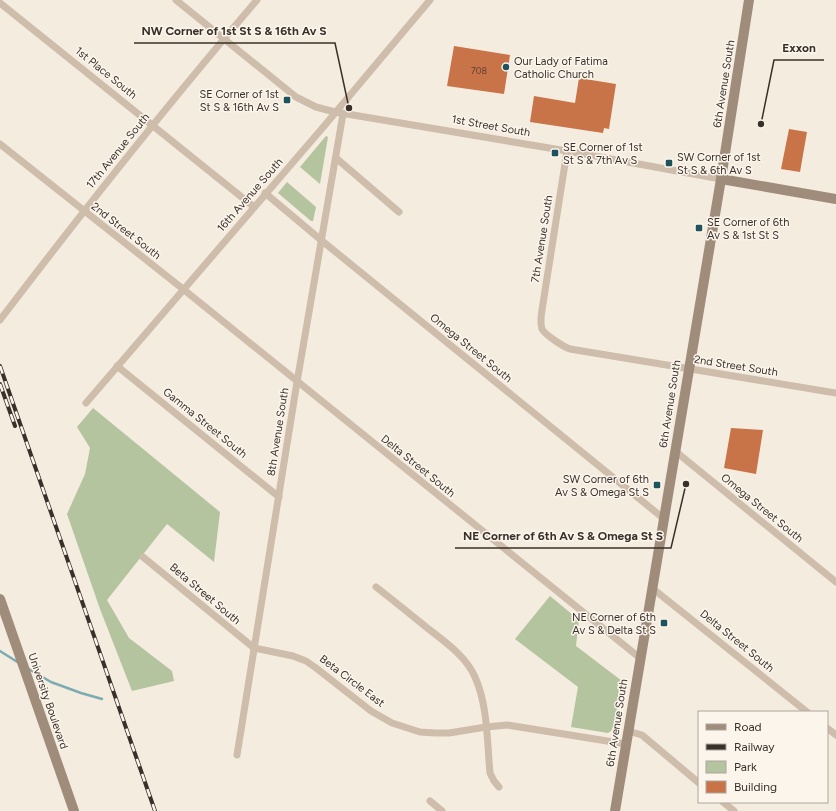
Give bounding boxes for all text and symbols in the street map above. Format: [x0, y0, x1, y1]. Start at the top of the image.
callout: NW Corner of 1st St S & 16th Av S [134, 19, 335, 43]
text: NW Corner of 1st St S & 16th Av S [141, 24, 327, 38]
callout: Exxon [774, 36, 824, 60]
street label: 6th Avenue South [711, 39, 737, 129]
text: Exxon [782, 41, 816, 55]
street label: 1st Place South [73, 44, 139, 102]
place label: Our Lady of Fatima Catholic Church [514, 55, 608, 81]
marker: Our Lady of Fatima Catholic Church [501, 62, 511, 72]
house number: 708 [471, 65, 488, 76]
place label: SE Corner of 1st St S & 16th Av S [199, 88, 279, 114]
marker: SE Corner of 1st St S & 16th Av S [282, 95, 292, 105]
street label: 17th Avenue South [84, 111, 152, 191]
street label: 1st Street South [451, 113, 531, 139]
place label: SE Corner of 1st St S & 7th Av S [563, 141, 643, 167]
marker: SE Corner of 1st St S & 7th Av S [550, 148, 560, 158]
place label: SW Corner of 1st St S & 6th Av S [677, 151, 761, 177]
street label: 16th Avenue South [215, 156, 285, 234]
marker: SW Corner of 1st St S & 6th Av S [664, 158, 674, 168]
street label: 7th Avenue South [529, 194, 555, 284]
street label: 2nd Street South [89, 200, 163, 262]
place label: SE Corner of 6th Av S & 1st St S [707, 216, 789, 242]
marker: SE Corner of 6th Av S & 1st St S [694, 223, 704, 233]
street label: Omega Street South [427, 311, 515, 385]
street label: 2nd Street South [693, 353, 779, 379]
street label: 6th Avenue South [657, 359, 683, 449]
street label: Gamma Street South [160, 385, 250, 461]
street label: 8th Avenue South [265, 387, 291, 477]
street label: Delta Street South [378, 432, 458, 500]
street label: Omega Street South [718, 471, 806, 545]
place label: SW Corner of 6th Av S & Omega St S [555, 473, 649, 499]
marker: SW Corner of 6th Av S & Omega St S [652, 480, 662, 490]
callout: NE Corner of 6th Av S & Omega St S [455, 524, 671, 548]
text: NE Corner of 6th Av S & Omega St S [463, 529, 663, 543]
street label: Beta Street South [167, 561, 243, 627]
street label: Delta Street South [697, 607, 777, 675]
place label: NE Corner of 6th Av S & Delta St S [572, 611, 656, 637]
marker: NE Corner of 6th Av S & Delta St S [659, 618, 669, 628]
street label: University Boulevard [25, 651, 71, 751]
street label: Beta Circle East [317, 652, 387, 710]
street label: 6th Avenue South [604, 678, 630, 768]
legend [698, 711, 828, 803]
text: Road [734, 720, 762, 734]
text: Railway [734, 740, 775, 754]
text: Park [734, 760, 757, 774]
text: Building [734, 780, 777, 794]

